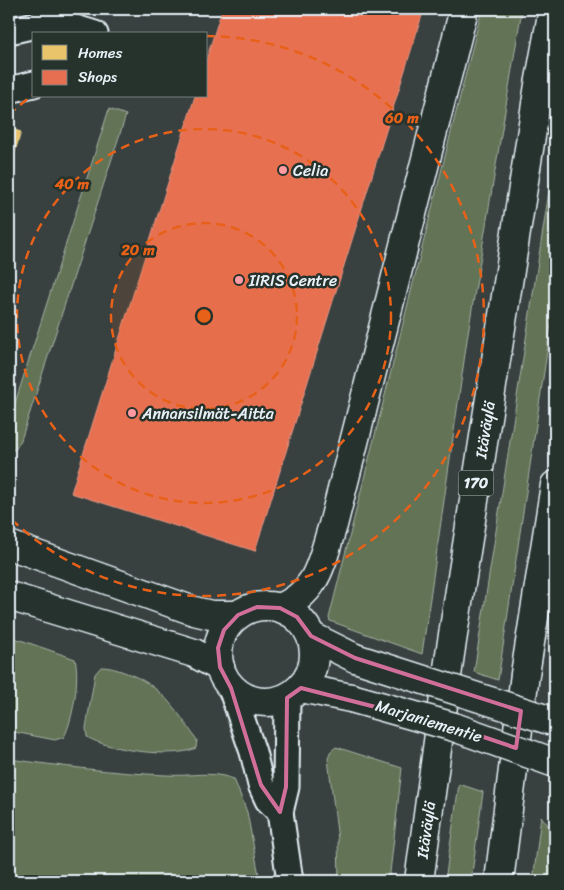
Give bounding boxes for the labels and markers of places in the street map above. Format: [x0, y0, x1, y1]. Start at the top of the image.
place label: Celia [293, 156, 328, 185]
marker: Celia [277, 164, 289, 176]
place label: IIRIS Centre [248, 266, 337, 295]
marker: IIRIS Centre [233, 274, 245, 286]
centre of rings [195, 307, 213, 325]
place label: Annansilmät-Aitta [141, 399, 275, 428]
marker: Annansilmät-Aitta [126, 407, 138, 419]

